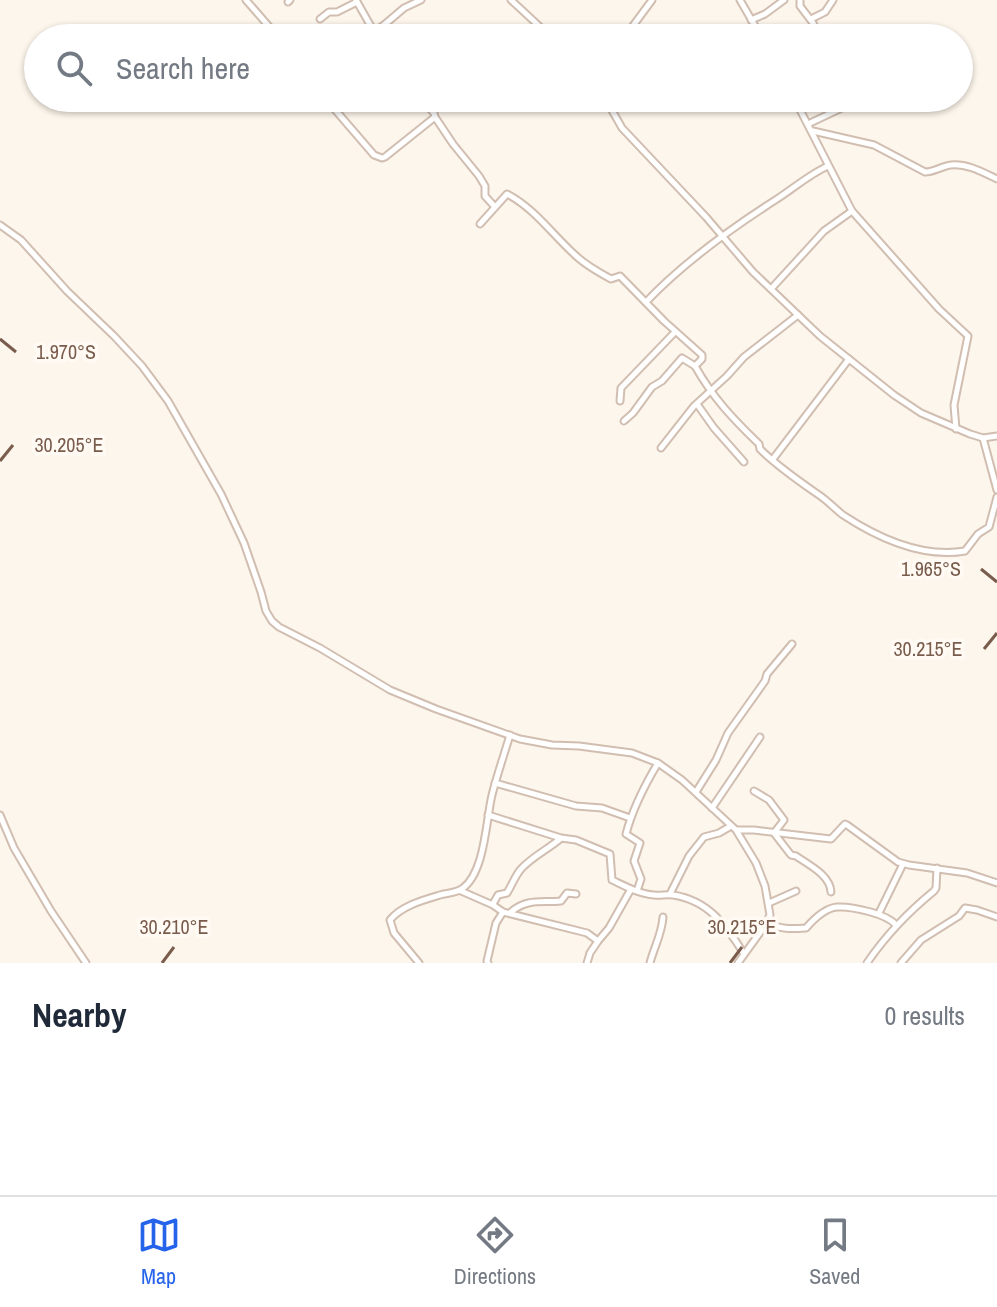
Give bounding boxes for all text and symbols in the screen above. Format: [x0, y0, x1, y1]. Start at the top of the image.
search box [24, 24, 973, 112]
icon: search [52, 46, 96, 90]
text: Search here [116, 48, 250, 88]
text: 1.970°S [36, 338, 96, 365]
text: 30.205°E [34, 431, 104, 458]
text: 1.965°S [901, 555, 961, 582]
text: 30.215°E [893, 635, 963, 662]
text: 30.210°E [139, 913, 209, 940]
text: 30.215°E [707, 913, 777, 940]
text: Nearby [32, 992, 127, 1038]
text: 0 results [884, 998, 965, 1033]
tab: Map [137, 1213, 181, 1291]
tab: Directions [454, 1213, 536, 1291]
tab: Saved [809, 1213, 860, 1291]

